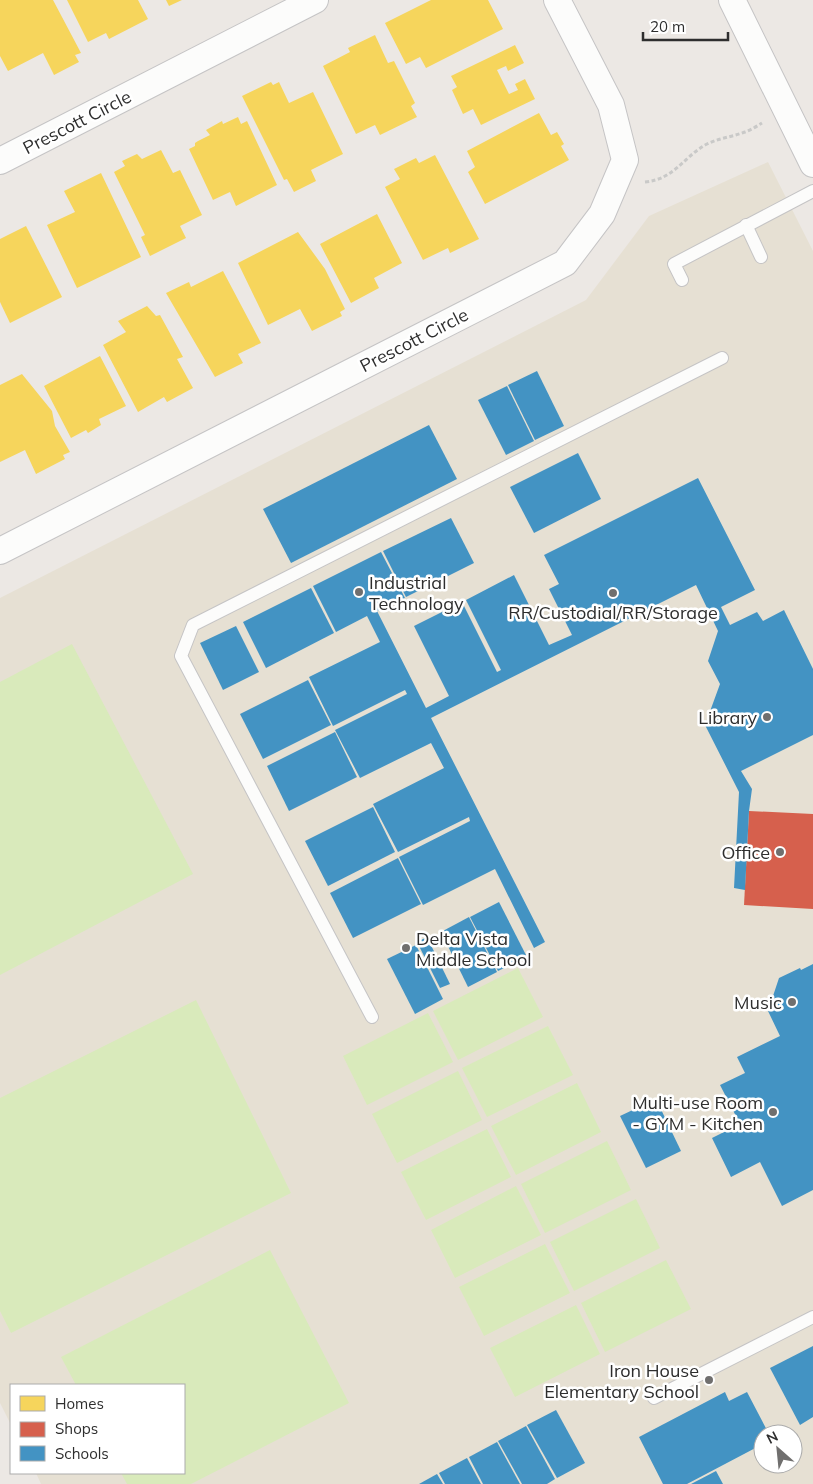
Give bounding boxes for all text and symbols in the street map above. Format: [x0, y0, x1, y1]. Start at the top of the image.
scale bar [643, 10, 728, 42]
text: 20 m [650, 17, 685, 36]
street label: Prescott Circle [19, 85, 135, 159]
street label: Prescott Circle [356, 303, 472, 377]
place label: Industrial Technology [369, 571, 464, 615]
marker: Industrial Technology [353, 586, 365, 598]
marker: RR/Custodial/RR/Storage [607, 587, 619, 599]
place label: RR/Custodial/RR/Storage [508, 601, 718, 624]
place label: Library [698, 706, 757, 729]
marker: Library [761, 711, 773, 723]
place label: Office [721, 841, 770, 864]
marker: Office [774, 846, 786, 858]
place label: Delta Vista Middle School [416, 927, 532, 971]
marker: Delta Vista Middle School [400, 942, 412, 954]
place label: Music [734, 991, 782, 1014]
marker: Music [786, 996, 798, 1008]
place label: Multi-use Room - GYM - Kitchen [632, 1091, 763, 1135]
marker: Multi-use Room - GYM - Kitchen [767, 1106, 779, 1118]
place label: Iron House Elementary School [544, 1359, 699, 1403]
marker: Iron House Elementary School [703, 1374, 715, 1386]
legend [10, 1384, 185, 1474]
text: Homes [55, 1394, 104, 1413]
text: Shops [55, 1419, 98, 1438]
north arrow [753, 1424, 803, 1474]
text: N [763, 1427, 781, 1448]
text: Schools [55, 1444, 109, 1463]

